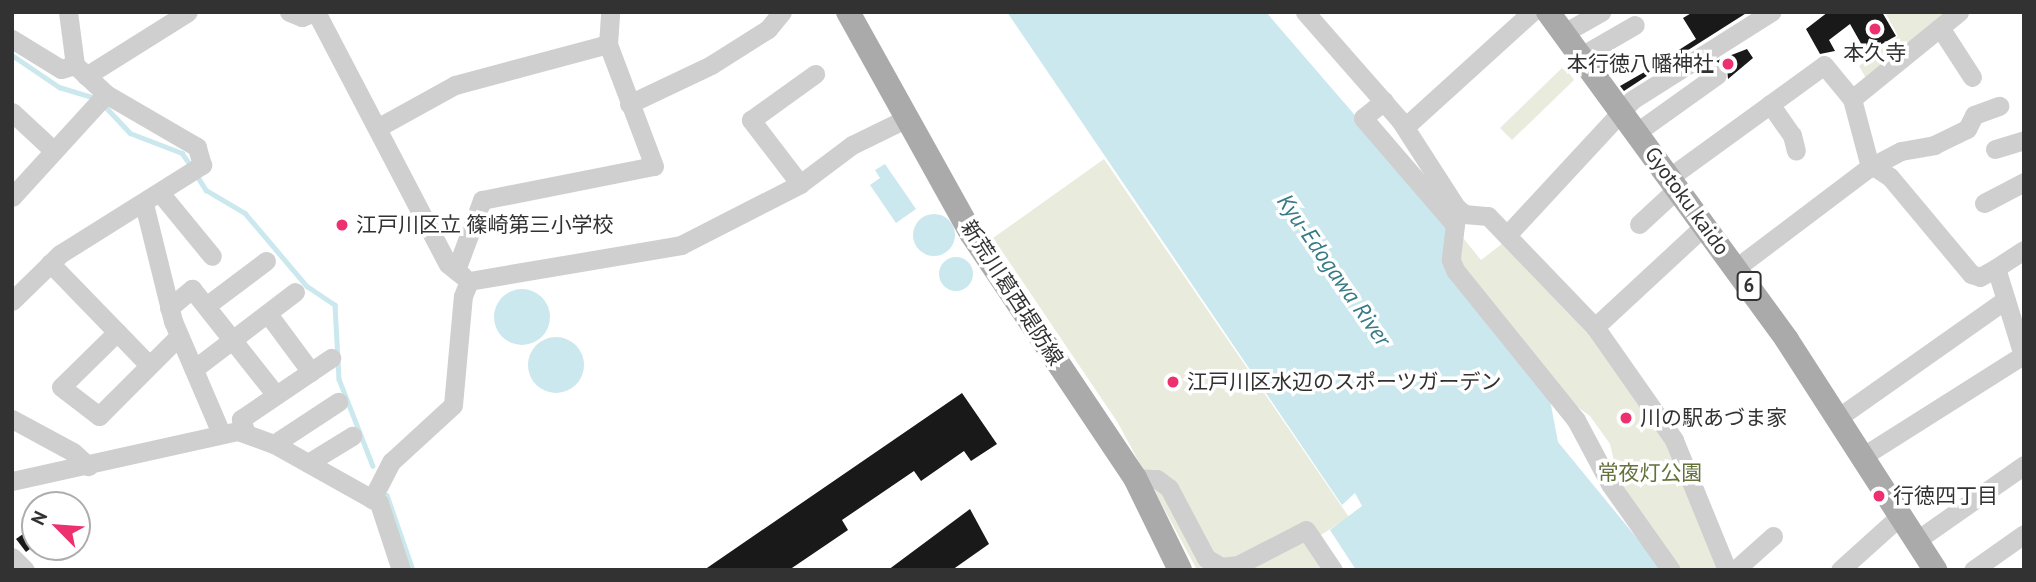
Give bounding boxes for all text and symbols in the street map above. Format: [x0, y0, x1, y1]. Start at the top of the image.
marker: 本久寺 [1867, 21, 1883, 37]
place label: 本久寺 [1844, 40, 1906, 66]
place label: 本行徳八幡神社 [1567, 51, 1714, 77]
marker: 本行徳八幡神社 [1720, 56, 1736, 72]
street label: Gyotoku kaido [1639, 142, 1735, 260]
water label: Kyu-Edogawa River [1271, 189, 1397, 351]
place label: 江戸川区立 篠崎第三小学校 [356, 212, 614, 238]
street label: 新荒川葛西堤防線 [956, 216, 1068, 370]
marker: 江戸川区立 篠崎第三小学校 [334, 217, 350, 233]
road number: 6 [1735, 270, 1763, 302]
place label: 江戸川区水辺のスポーツガーデン [1187, 369, 1502, 395]
marker: 江戸川区水辺のスポーツガーデン [1165, 374, 1181, 390]
place label: 川の駅あづま家 [1640, 405, 1787, 431]
marker: 川の駅あづま家 [1618, 410, 1634, 426]
park label: 常夜灯公園 [1598, 460, 1702, 486]
place label: 行徳四丁目 [1893, 483, 1998, 509]
marker: 行徳四丁目 [1871, 488, 1887, 504]
north arrow [21, 491, 91, 561]
text: N [25, 507, 52, 529]

